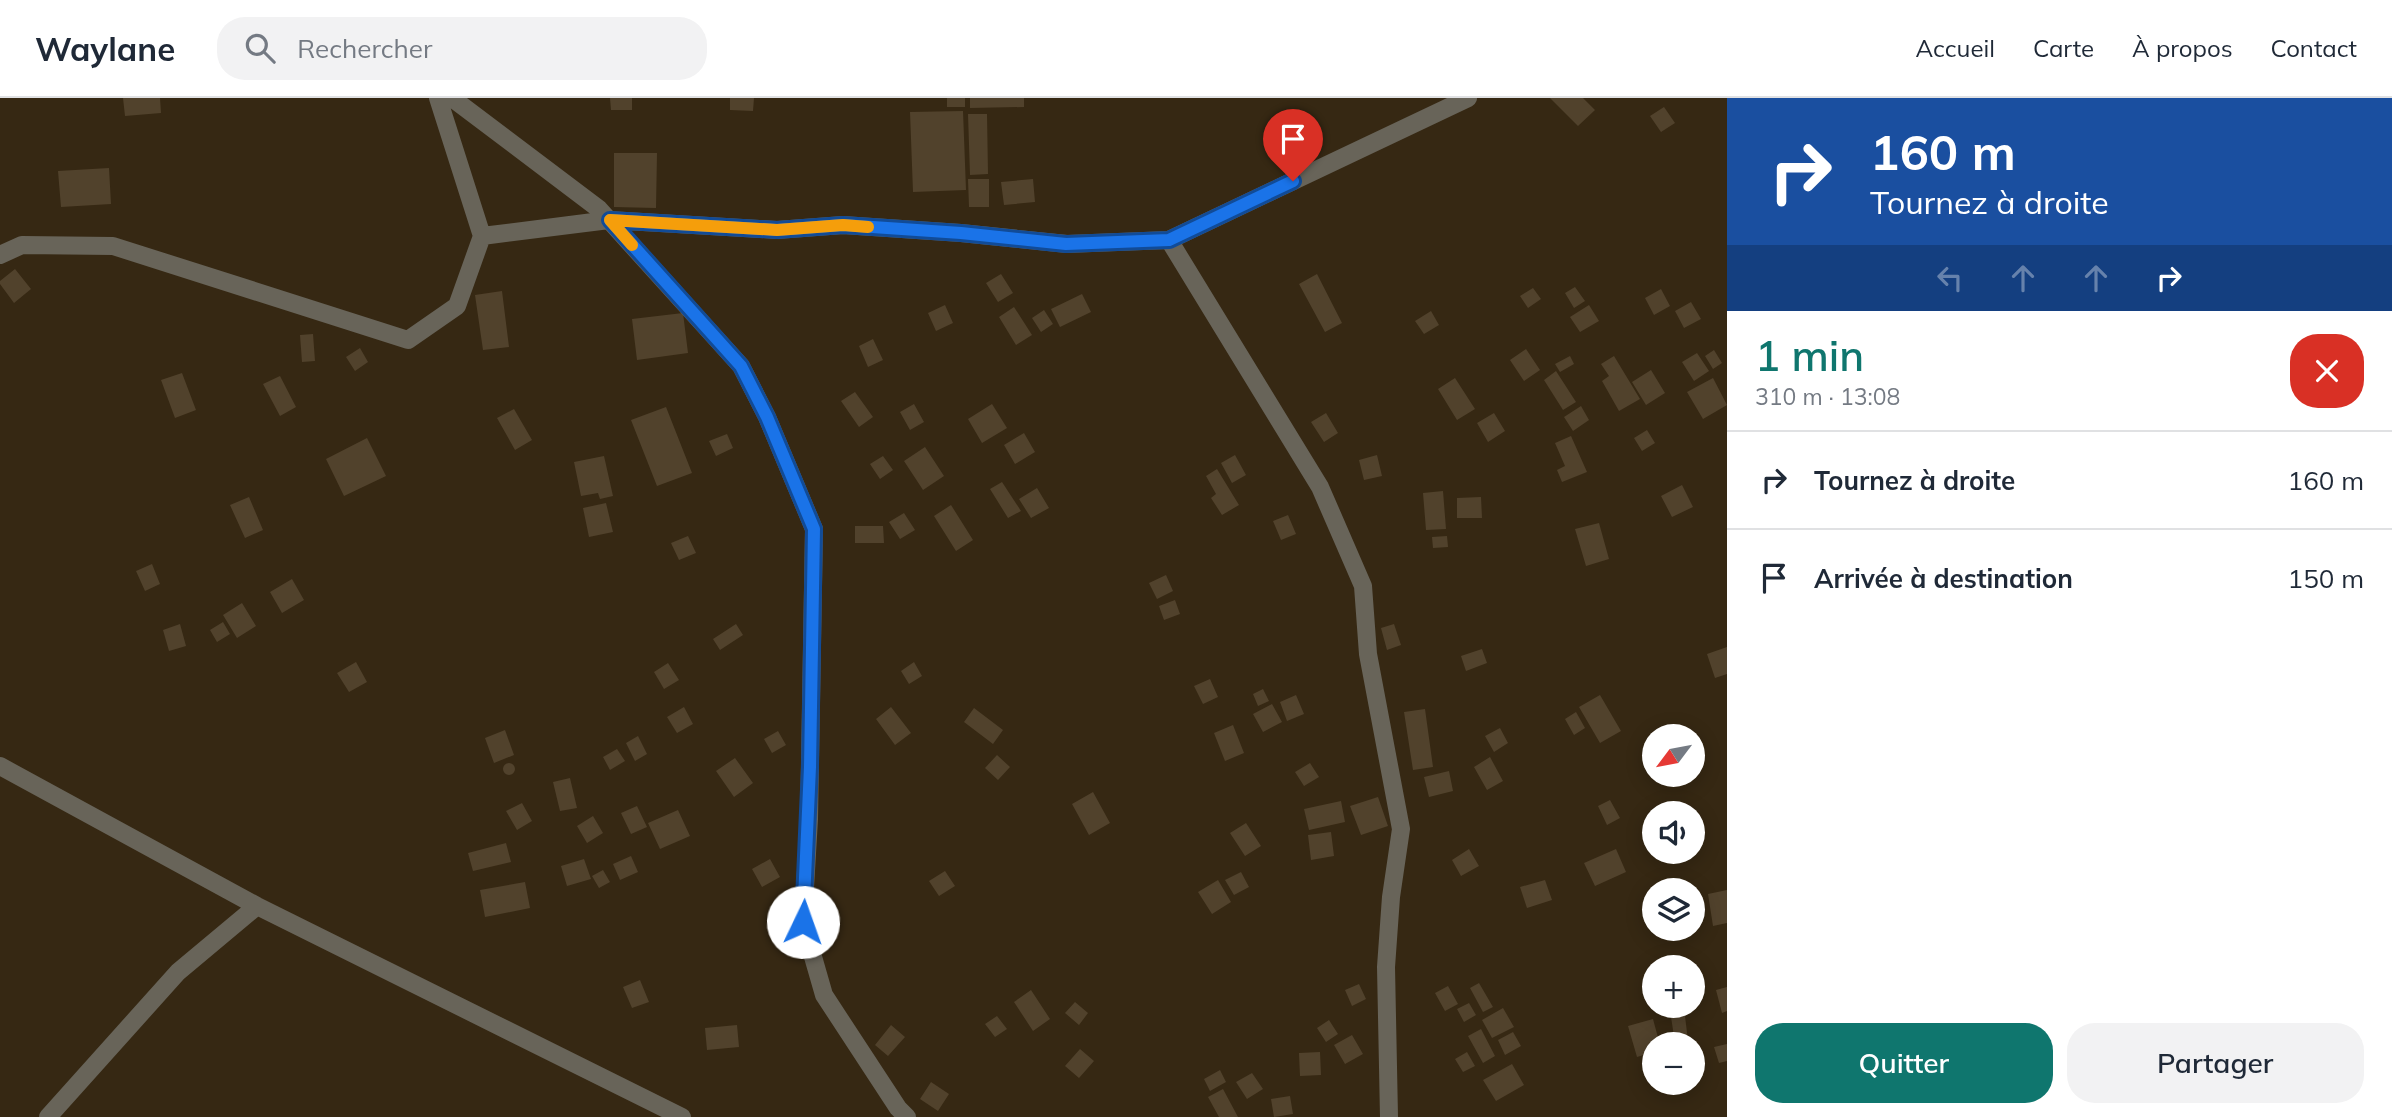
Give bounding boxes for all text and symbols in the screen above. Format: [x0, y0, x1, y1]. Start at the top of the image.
search box [217, 17, 707, 80]
text: Waylane [35, 28, 175, 69]
icon: search [241, 29, 279, 67]
text: Rechercher [297, 32, 432, 65]
text: Accueil [1916, 33, 1995, 63]
text: Carte [2033, 33, 2094, 63]
text: À propos [2132, 33, 2233, 63]
text: Contact [2271, 33, 2357, 63]
pin [1263, 109, 1323, 181]
icon: arrive [1274, 120, 1312, 158]
text: 160 m [1870, 121, 2016, 182]
icon: right [1755, 126, 1846, 217]
text: Tournez à droite [1870, 182, 2109, 222]
icon: left [1931, 259, 1969, 297]
icon: ahead [2004, 259, 2042, 297]
icon: ahead [2077, 259, 2115, 297]
icon: right [2150, 259, 2188, 297]
text: 1 min [1755, 329, 1864, 382]
button: close [2290, 334, 2364, 408]
text: 310 m · 13:08 [1755, 382, 1900, 411]
icon: right [1755, 461, 1793, 499]
text: Tournez à droite [1814, 464, 2015, 497]
text: 160 m [2288, 464, 2364, 497]
icon: arrive [1755, 559, 1793, 597]
text: Arrivée à destination [1814, 562, 2073, 595]
text: 150 m [2288, 562, 2364, 595]
north arrow [1642, 724, 1704, 788]
map controls [1642, 724, 1705, 1095]
button: sound [1642, 801, 1705, 864]
button: layers [1642, 878, 1705, 941]
position arrow [766, 885, 840, 959]
button: + [1642, 955, 1705, 1018]
button: Quitter [1755, 1023, 2053, 1103]
button: Partager [2067, 1023, 2364, 1103]
button: − [1642, 1032, 1705, 1095]

